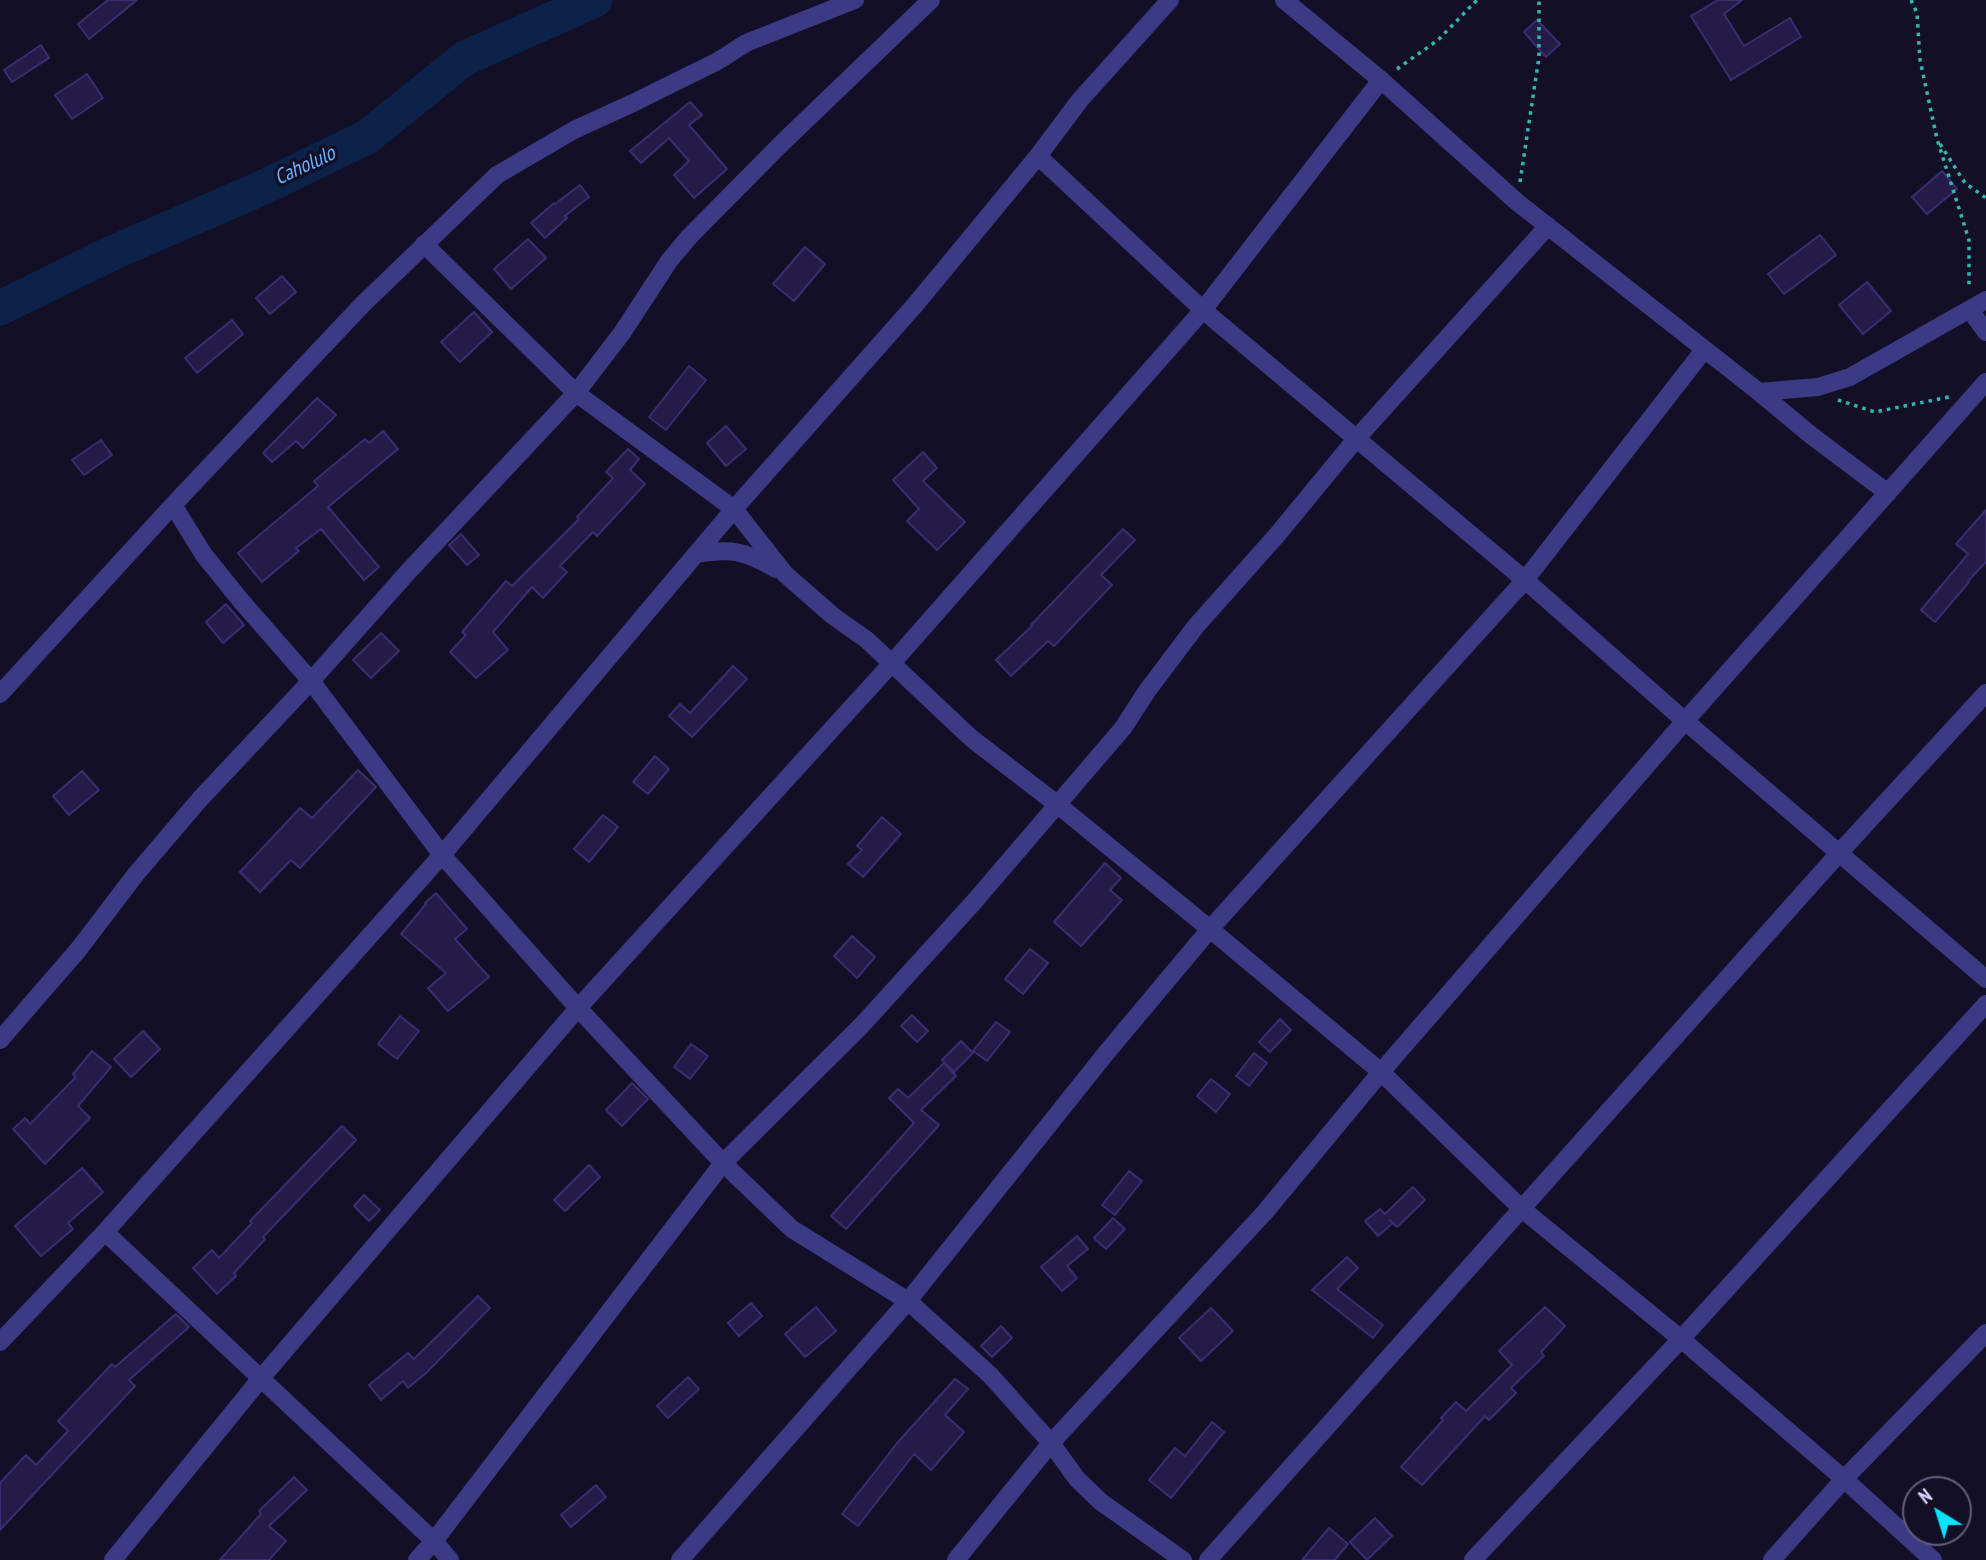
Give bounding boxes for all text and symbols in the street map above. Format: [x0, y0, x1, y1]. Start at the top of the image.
water label: Caholulo [271, 141, 339, 191]
north arrow [1902, 1476, 1972, 1546]
text: N [1914, 1483, 1937, 1509]

